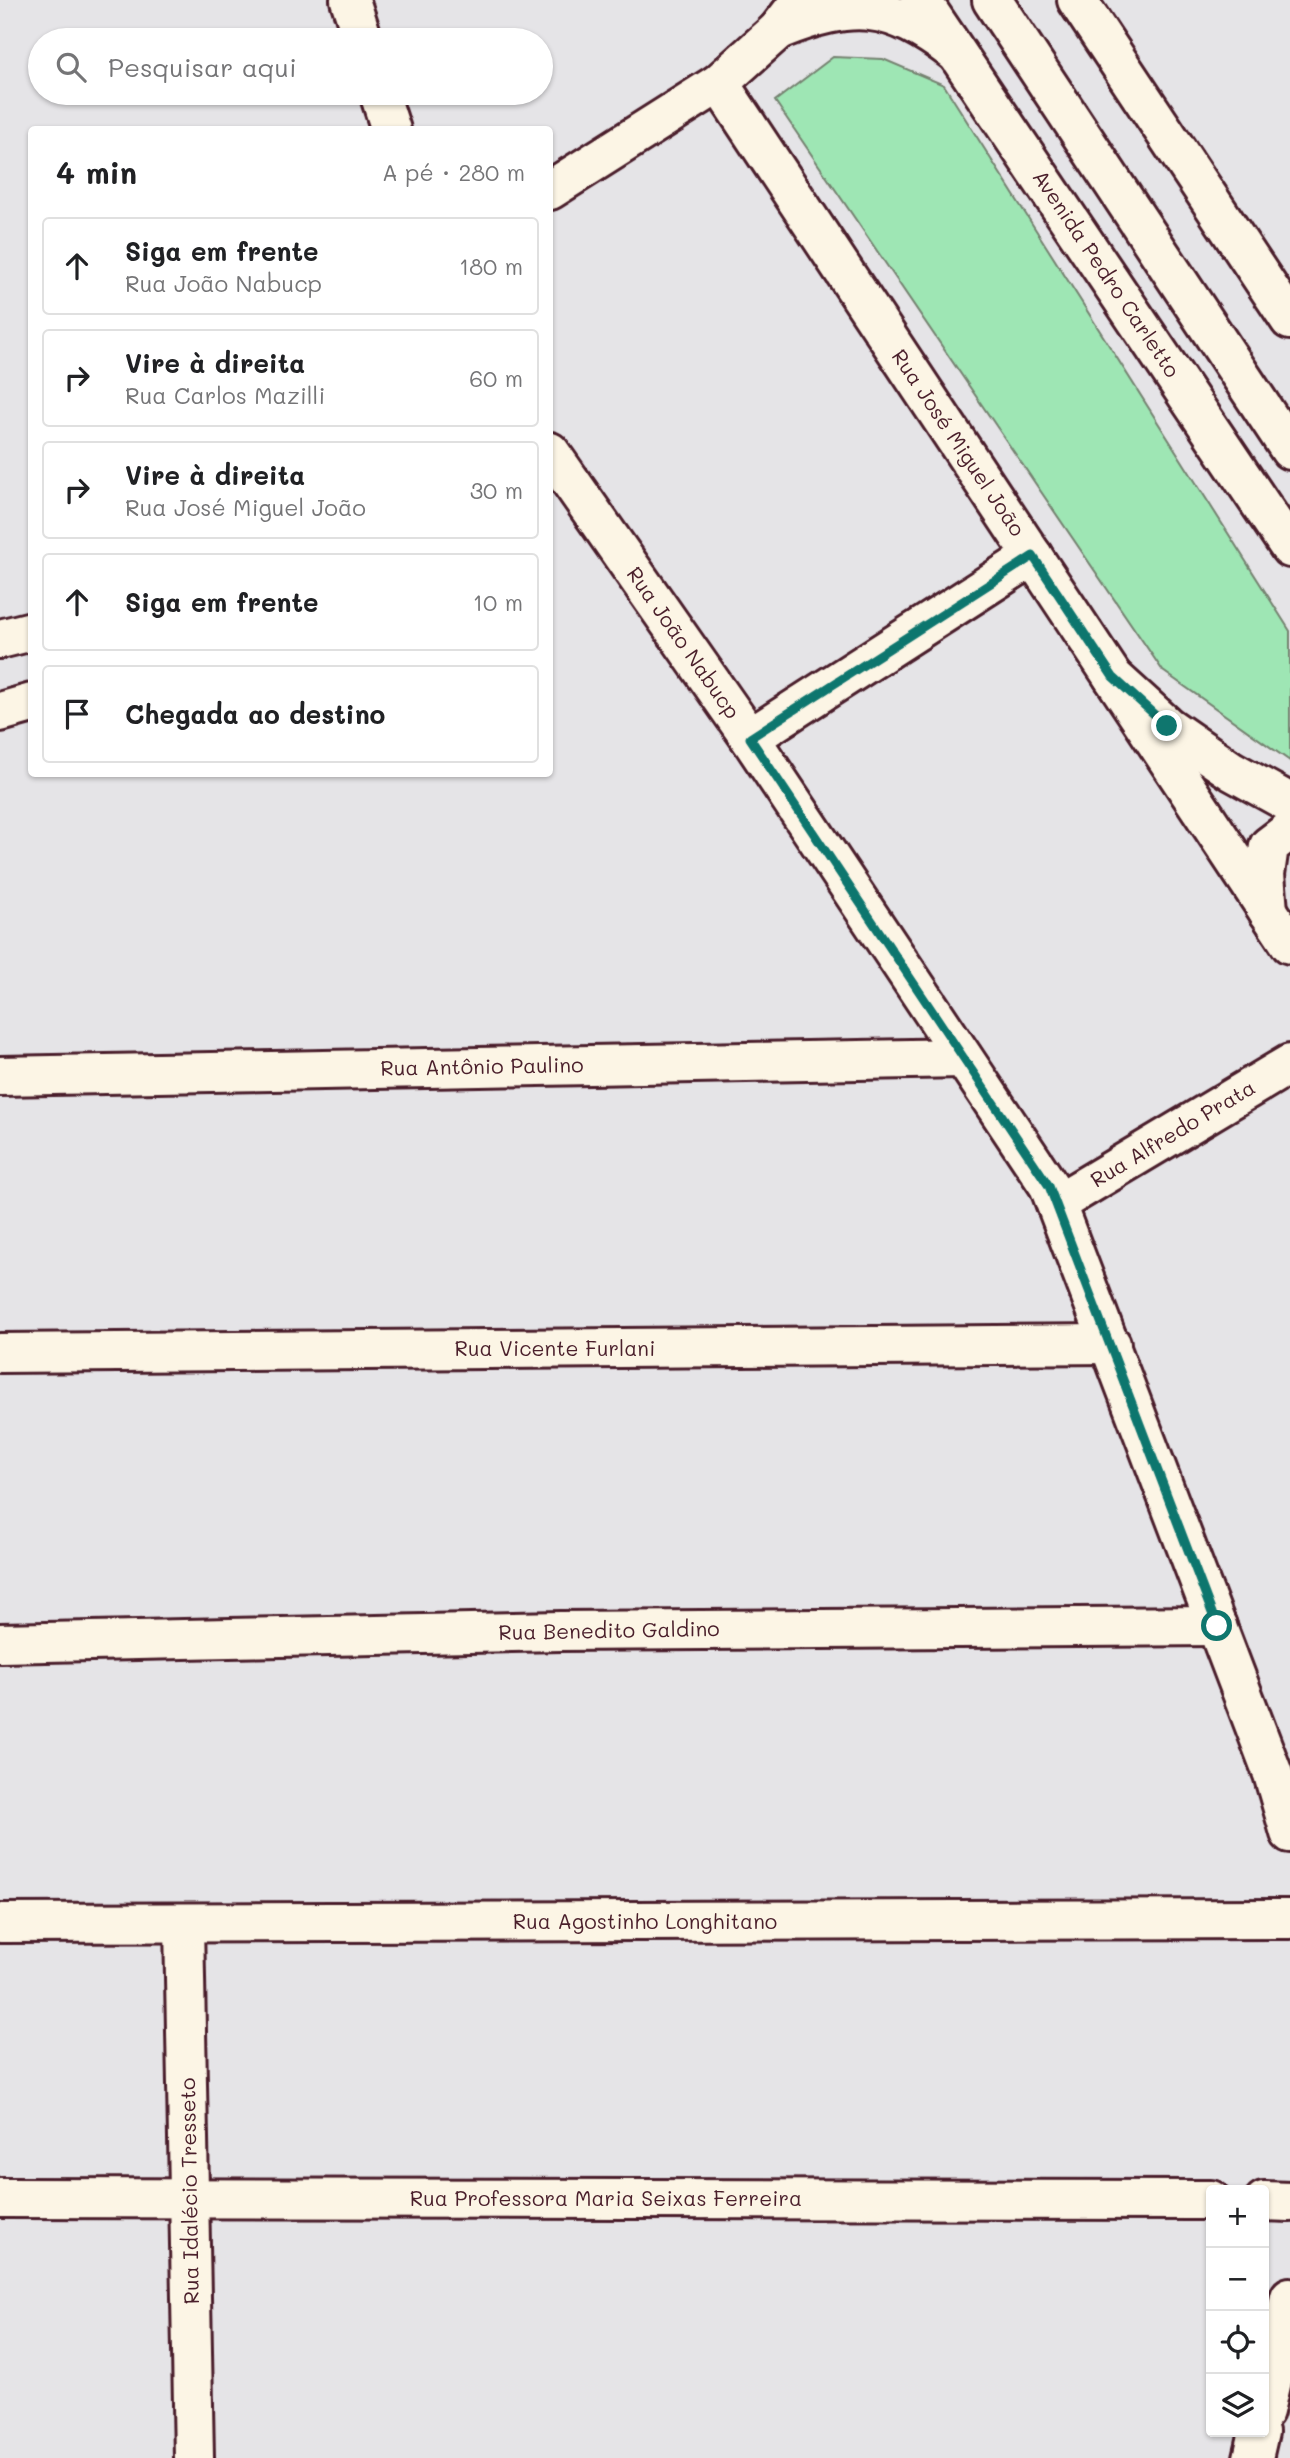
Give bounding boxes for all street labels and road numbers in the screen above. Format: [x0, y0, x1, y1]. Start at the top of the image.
street label: Avenida Pedro Carletto [1028, 164, 1187, 382]
street label: Rua José Miguel João [887, 343, 1032, 541]
street label: Rua João Nabucp [622, 561, 747, 724]
street label: Rua Antônio Paulino [380, 1050, 584, 1081]
street label: Rua Alfredo Prata [1085, 1073, 1260, 1193]
street label: Rua Vicente Furlani [455, 1334, 655, 1361]
street label: Rua Benedito Galdino [498, 1614, 720, 1645]
street label: Rua Agostinho Longhitano [513, 1907, 777, 1934]
street label: Rua Idalécio Tresseto [173, 2077, 204, 2305]
street label: Rua Professora Maria Seixas Ferreira [410, 2184, 802, 2211]

